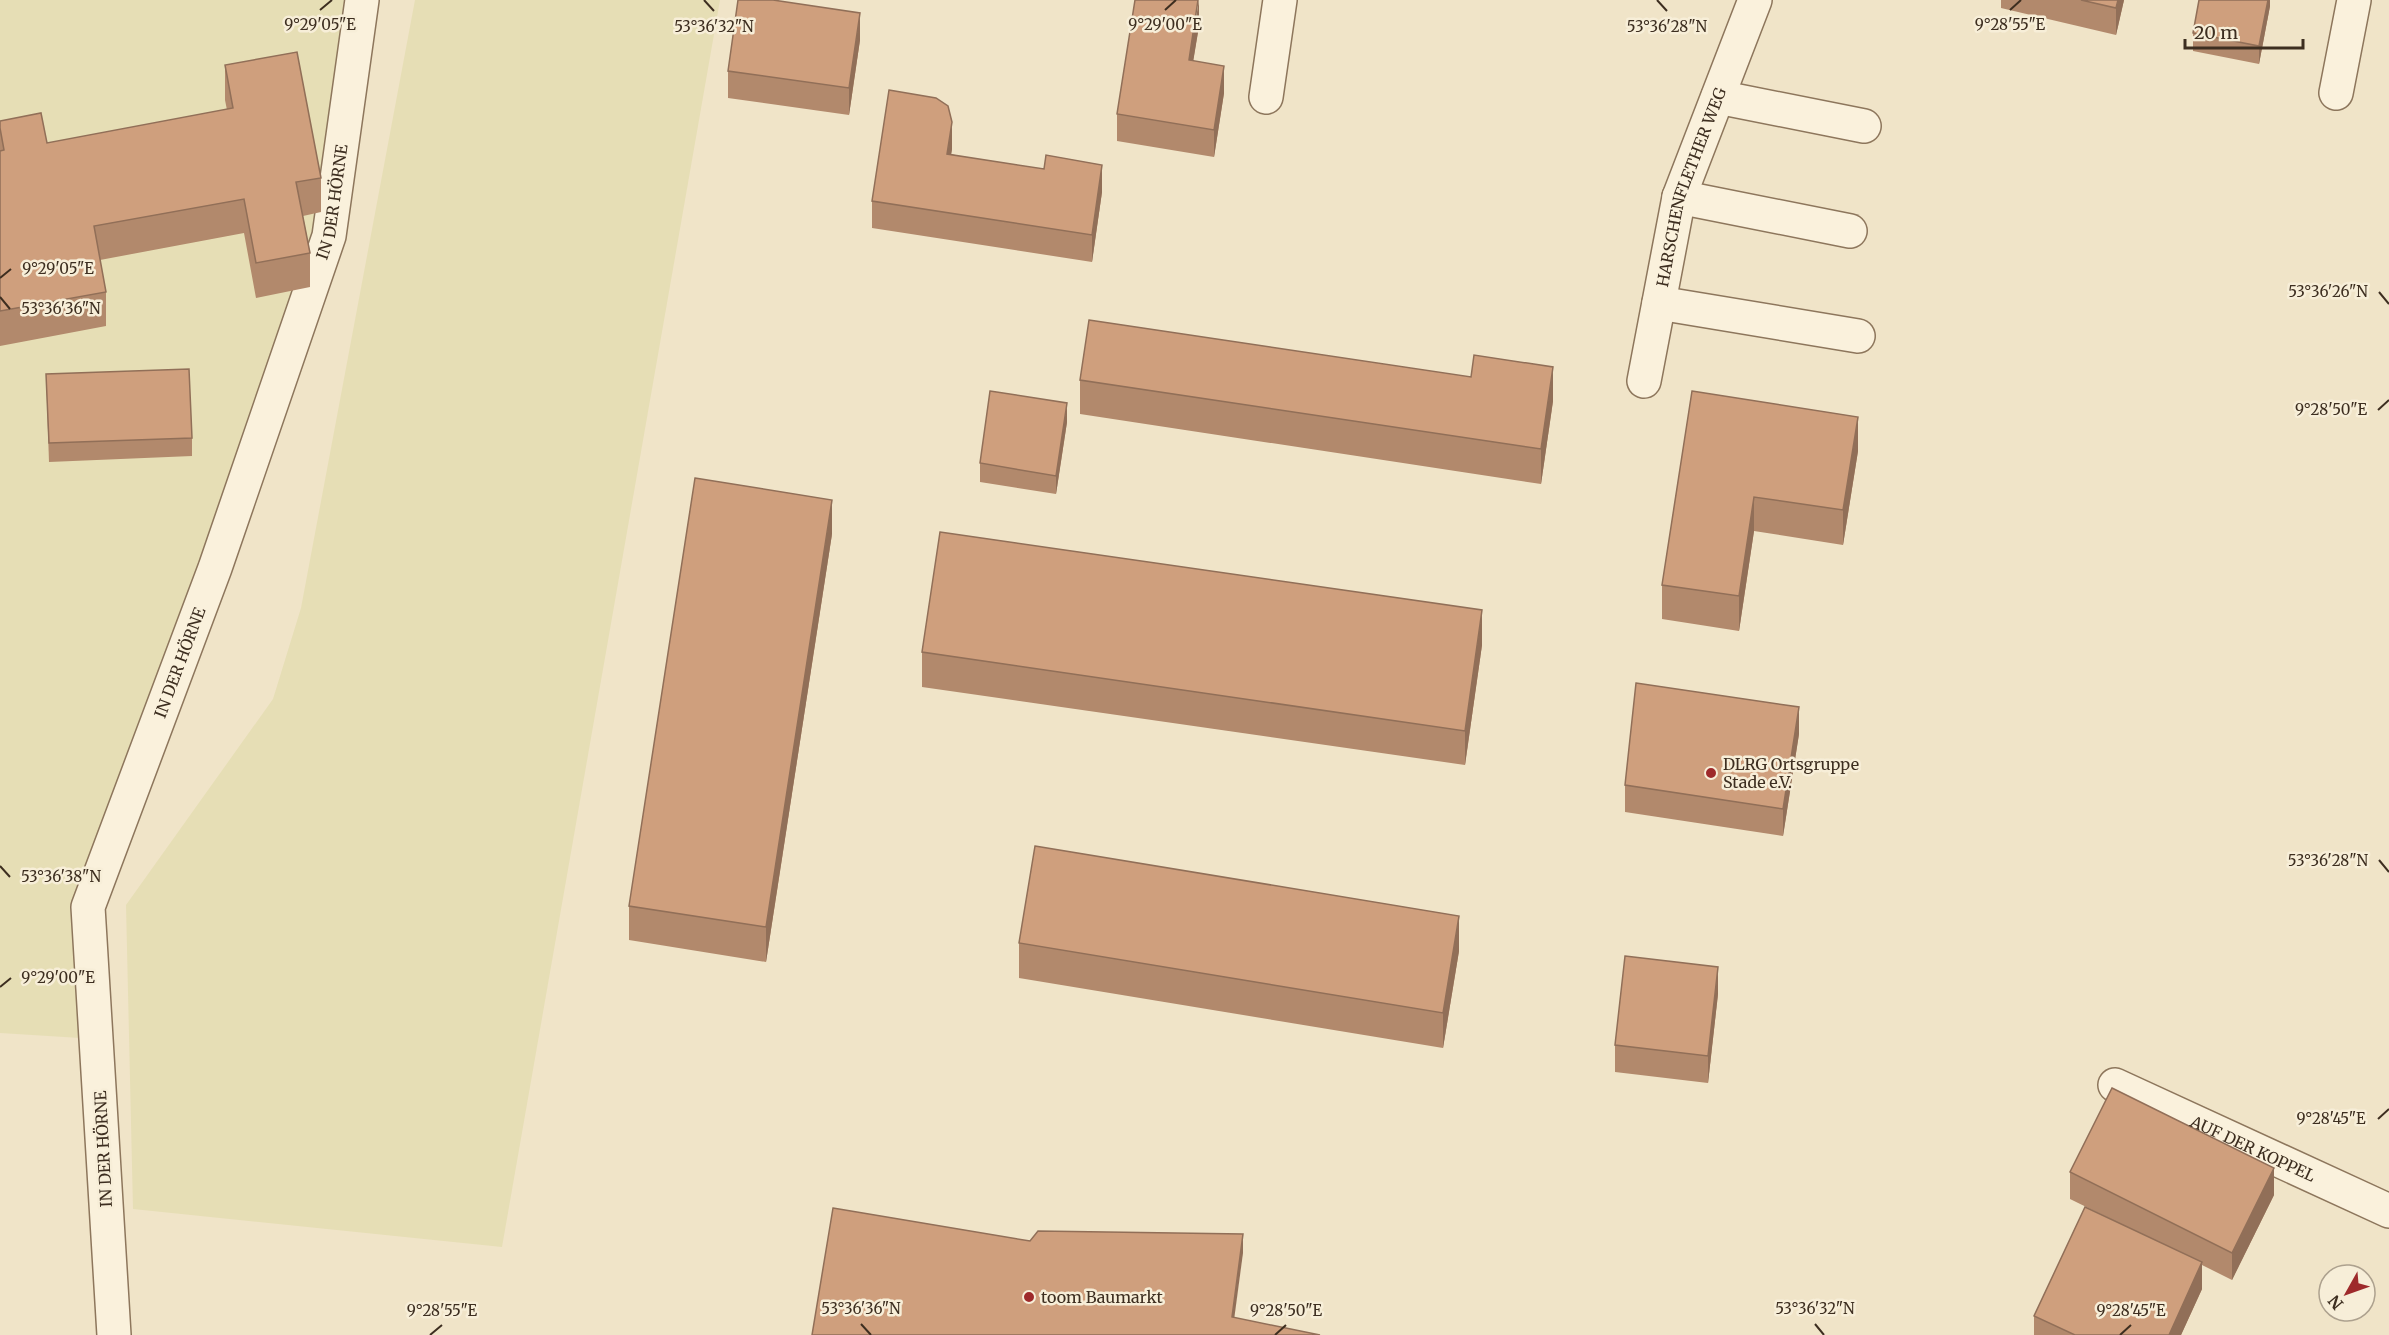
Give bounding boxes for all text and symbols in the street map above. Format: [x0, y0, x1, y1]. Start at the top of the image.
scale bar [2185, 12, 2304, 50]
text: 9°29'05"E [284, 15, 356, 34]
text: 9°29'00"E [1128, 15, 1202, 34]
text: 9°28'55"E [1975, 15, 2046, 34]
text: 53°36'32"N [674, 17, 754, 36]
text: 53°36'28"N [1627, 17, 1708, 36]
text: 20 m [2194, 21, 2238, 44]
street label: HARSCHENFLETHER WEG [1652, 84, 1730, 288]
street label: IN DER HÖRNE [312, 142, 352, 262]
text: 9°29'05"E [22, 259, 94, 278]
text: 53°36'26"N [2288, 282, 2368, 301]
text: 53°36'36"N [21, 299, 101, 318]
text: 9°28'50"E [2295, 400, 2368, 419]
street label: IN DER HÖRNE [150, 603, 210, 721]
place label: DLRG Ortsgruppe Stade e.V. [1723, 754, 1859, 792]
marker: DLRG Ortsgruppe Stade e.V. [1704, 766, 1718, 780]
text: 53°36'28"N [2288, 851, 2369, 870]
text: 53°36'38"N [21, 867, 101, 886]
text: 9°29'00"E [21, 968, 95, 987]
street label: IN DER HÖRNE [90, 1089, 116, 1208]
text: 9°28'45"E [2296, 1109, 2366, 1128]
street label: AUF DER KOPPEL [2186, 1111, 2319, 1186]
north arrow [2317, 1263, 2377, 1323]
place label: toom Baumarkt [1041, 1287, 1164, 1307]
marker: toom Baumarkt [1022, 1290, 1036, 1304]
text: N [2324, 1291, 2347, 1314]
text: 53°36'36"N [821, 1299, 901, 1318]
text: 53°36'32"N [1775, 1299, 1855, 1318]
text: 9°28'55"E [407, 1301, 478, 1320]
text: 9°28'50"E [1250, 1301, 1323, 1320]
text: 9°28'45"E [2096, 1301, 2166, 1320]

